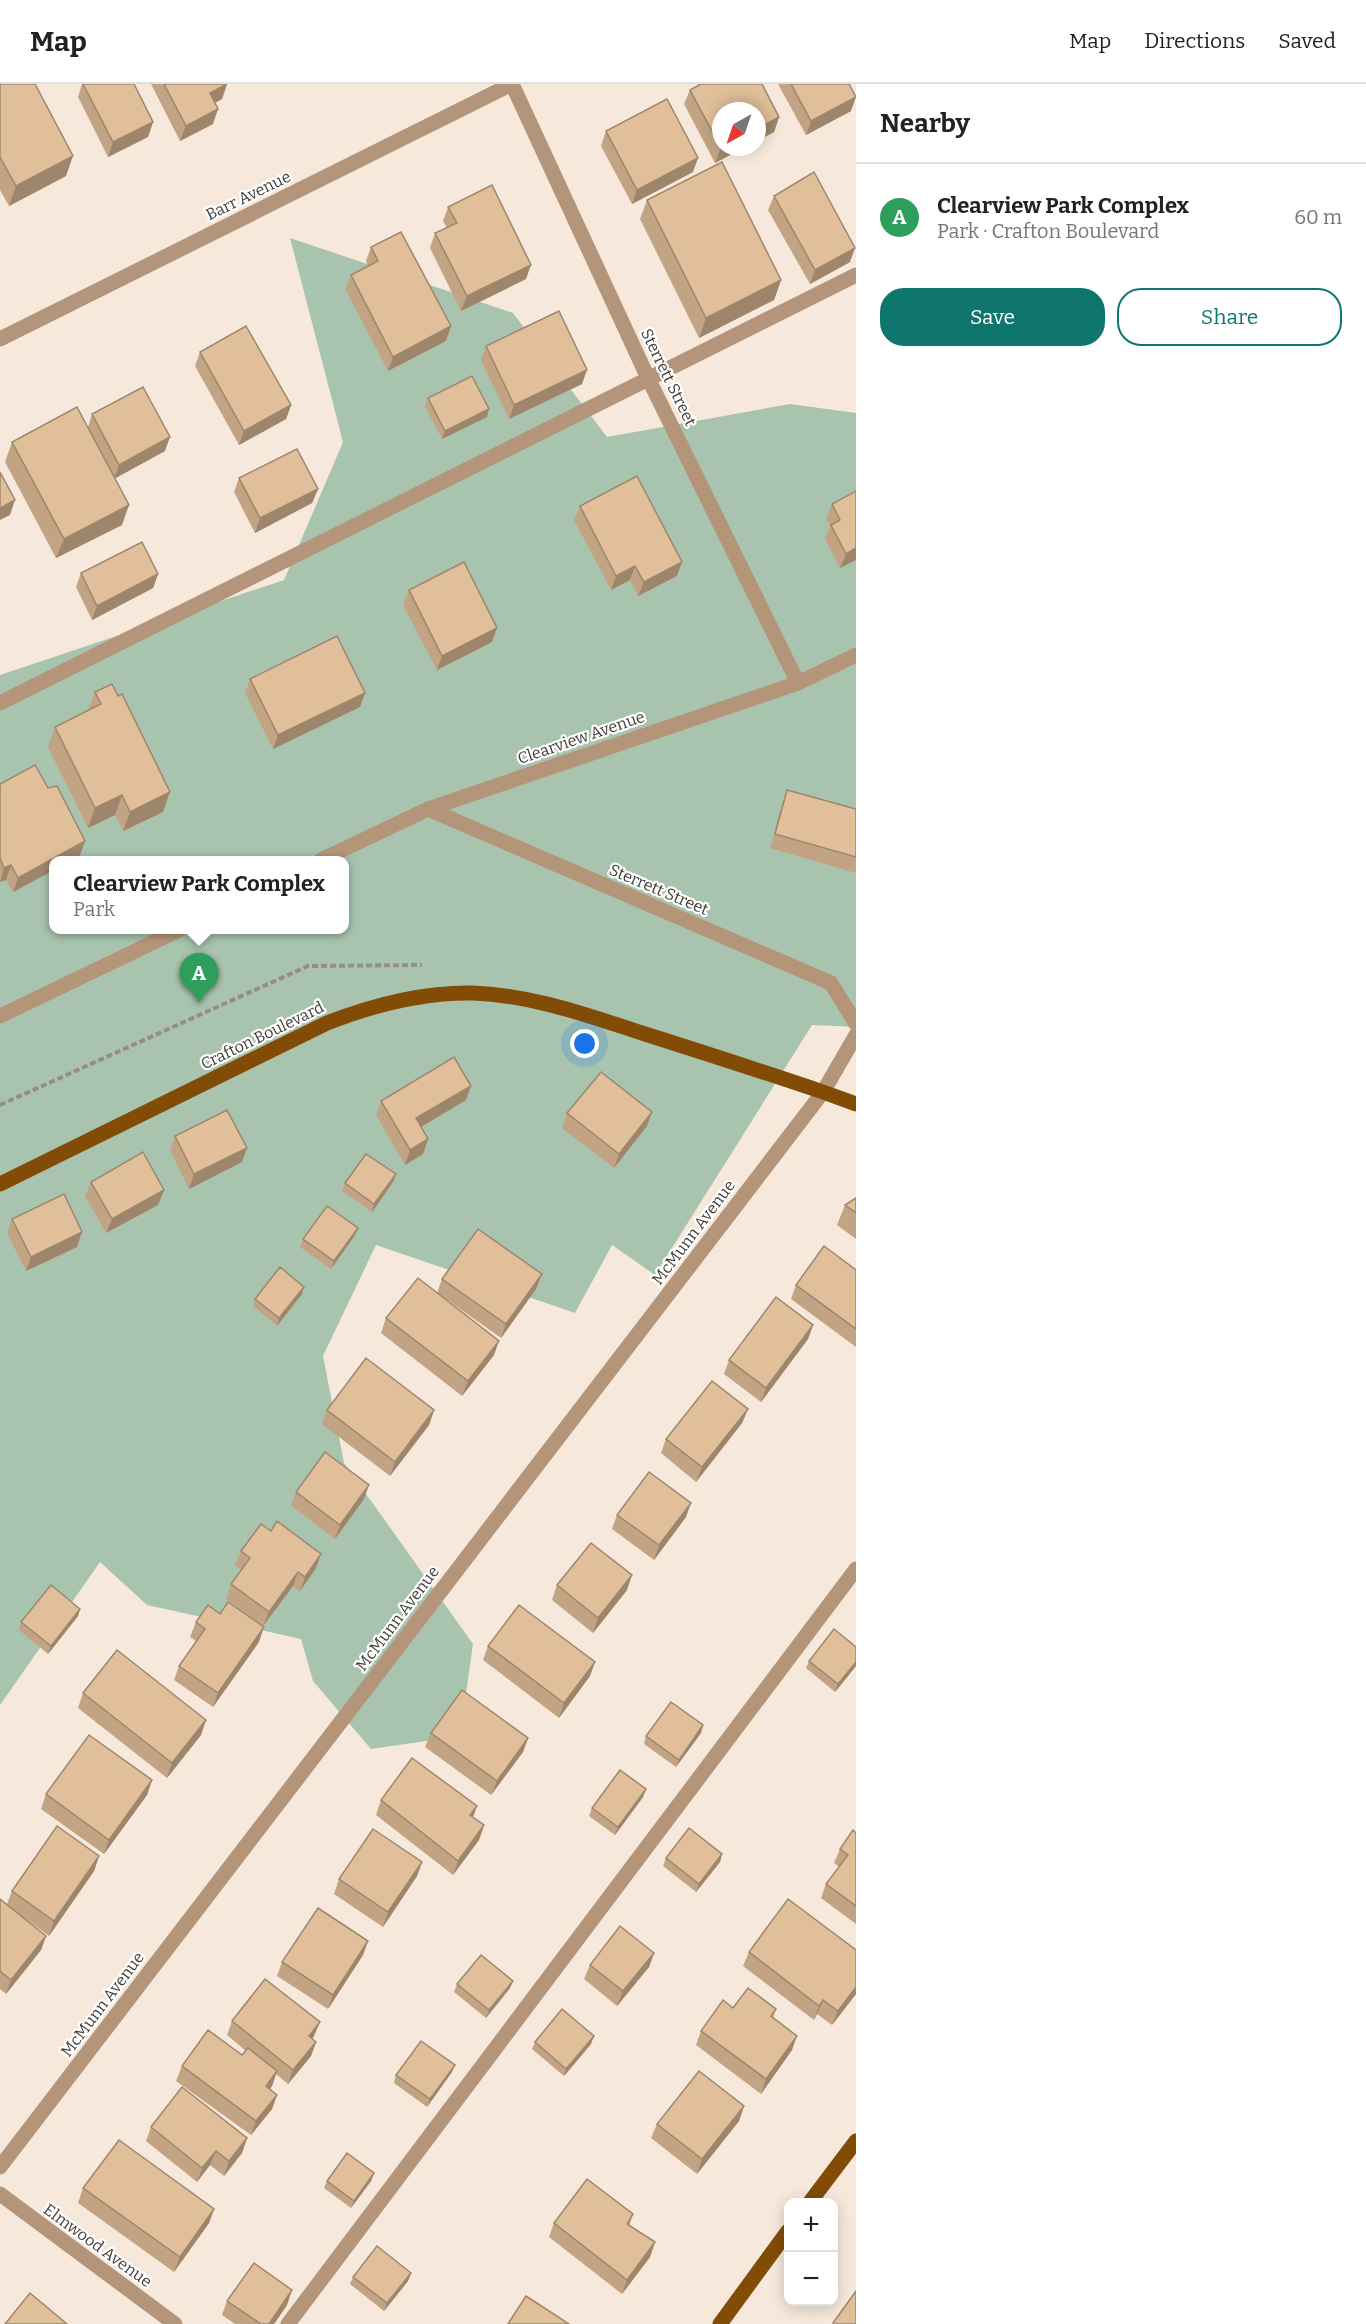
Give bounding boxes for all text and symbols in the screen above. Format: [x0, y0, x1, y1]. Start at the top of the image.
text: Map [30, 25, 87, 58]
text: Map [1069, 28, 1111, 54]
text: Directions [1144, 28, 1245, 54]
text: Saved [1278, 28, 1336, 54]
north arrow [712, 102, 766, 156]
text: Nearby [880, 108, 970, 139]
street label: Barr Avenue [203, 167, 294, 224]
text: Clearview Park Complex [937, 192, 1189, 219]
text: A [892, 205, 907, 229]
text: 60 m [1294, 205, 1342, 229]
text: Park · Crafton Boulevard [937, 219, 1159, 243]
button: Save [880, 288, 1105, 346]
button: Share [1117, 288, 1342, 346]
street label: Sterrett Street [637, 325, 700, 429]
street label: Clearview Avenue [515, 707, 647, 768]
popup [49, 856, 349, 934]
street label: Sterrett Street [606, 860, 711, 919]
text: Clearview Park Complex [73, 870, 325, 897]
text: Park [73, 897, 115, 921]
pin: A [180, 954, 218, 1003]
street label: Crafton Boulevard [198, 997, 327, 1073]
your location [570, 1029, 599, 1058]
street label: McMunn Avenue [648, 1176, 739, 1288]
street label: McMunn Avenue [352, 1562, 443, 1674]
street label: McMunn Avenue [57, 1948, 148, 2060]
map controls [784, 2198, 838, 2306]
button: + [784, 2198, 838, 2252]
street label: Elmwood Avenue [40, 2200, 156, 2291]
button: − [784, 2252, 838, 2306]

